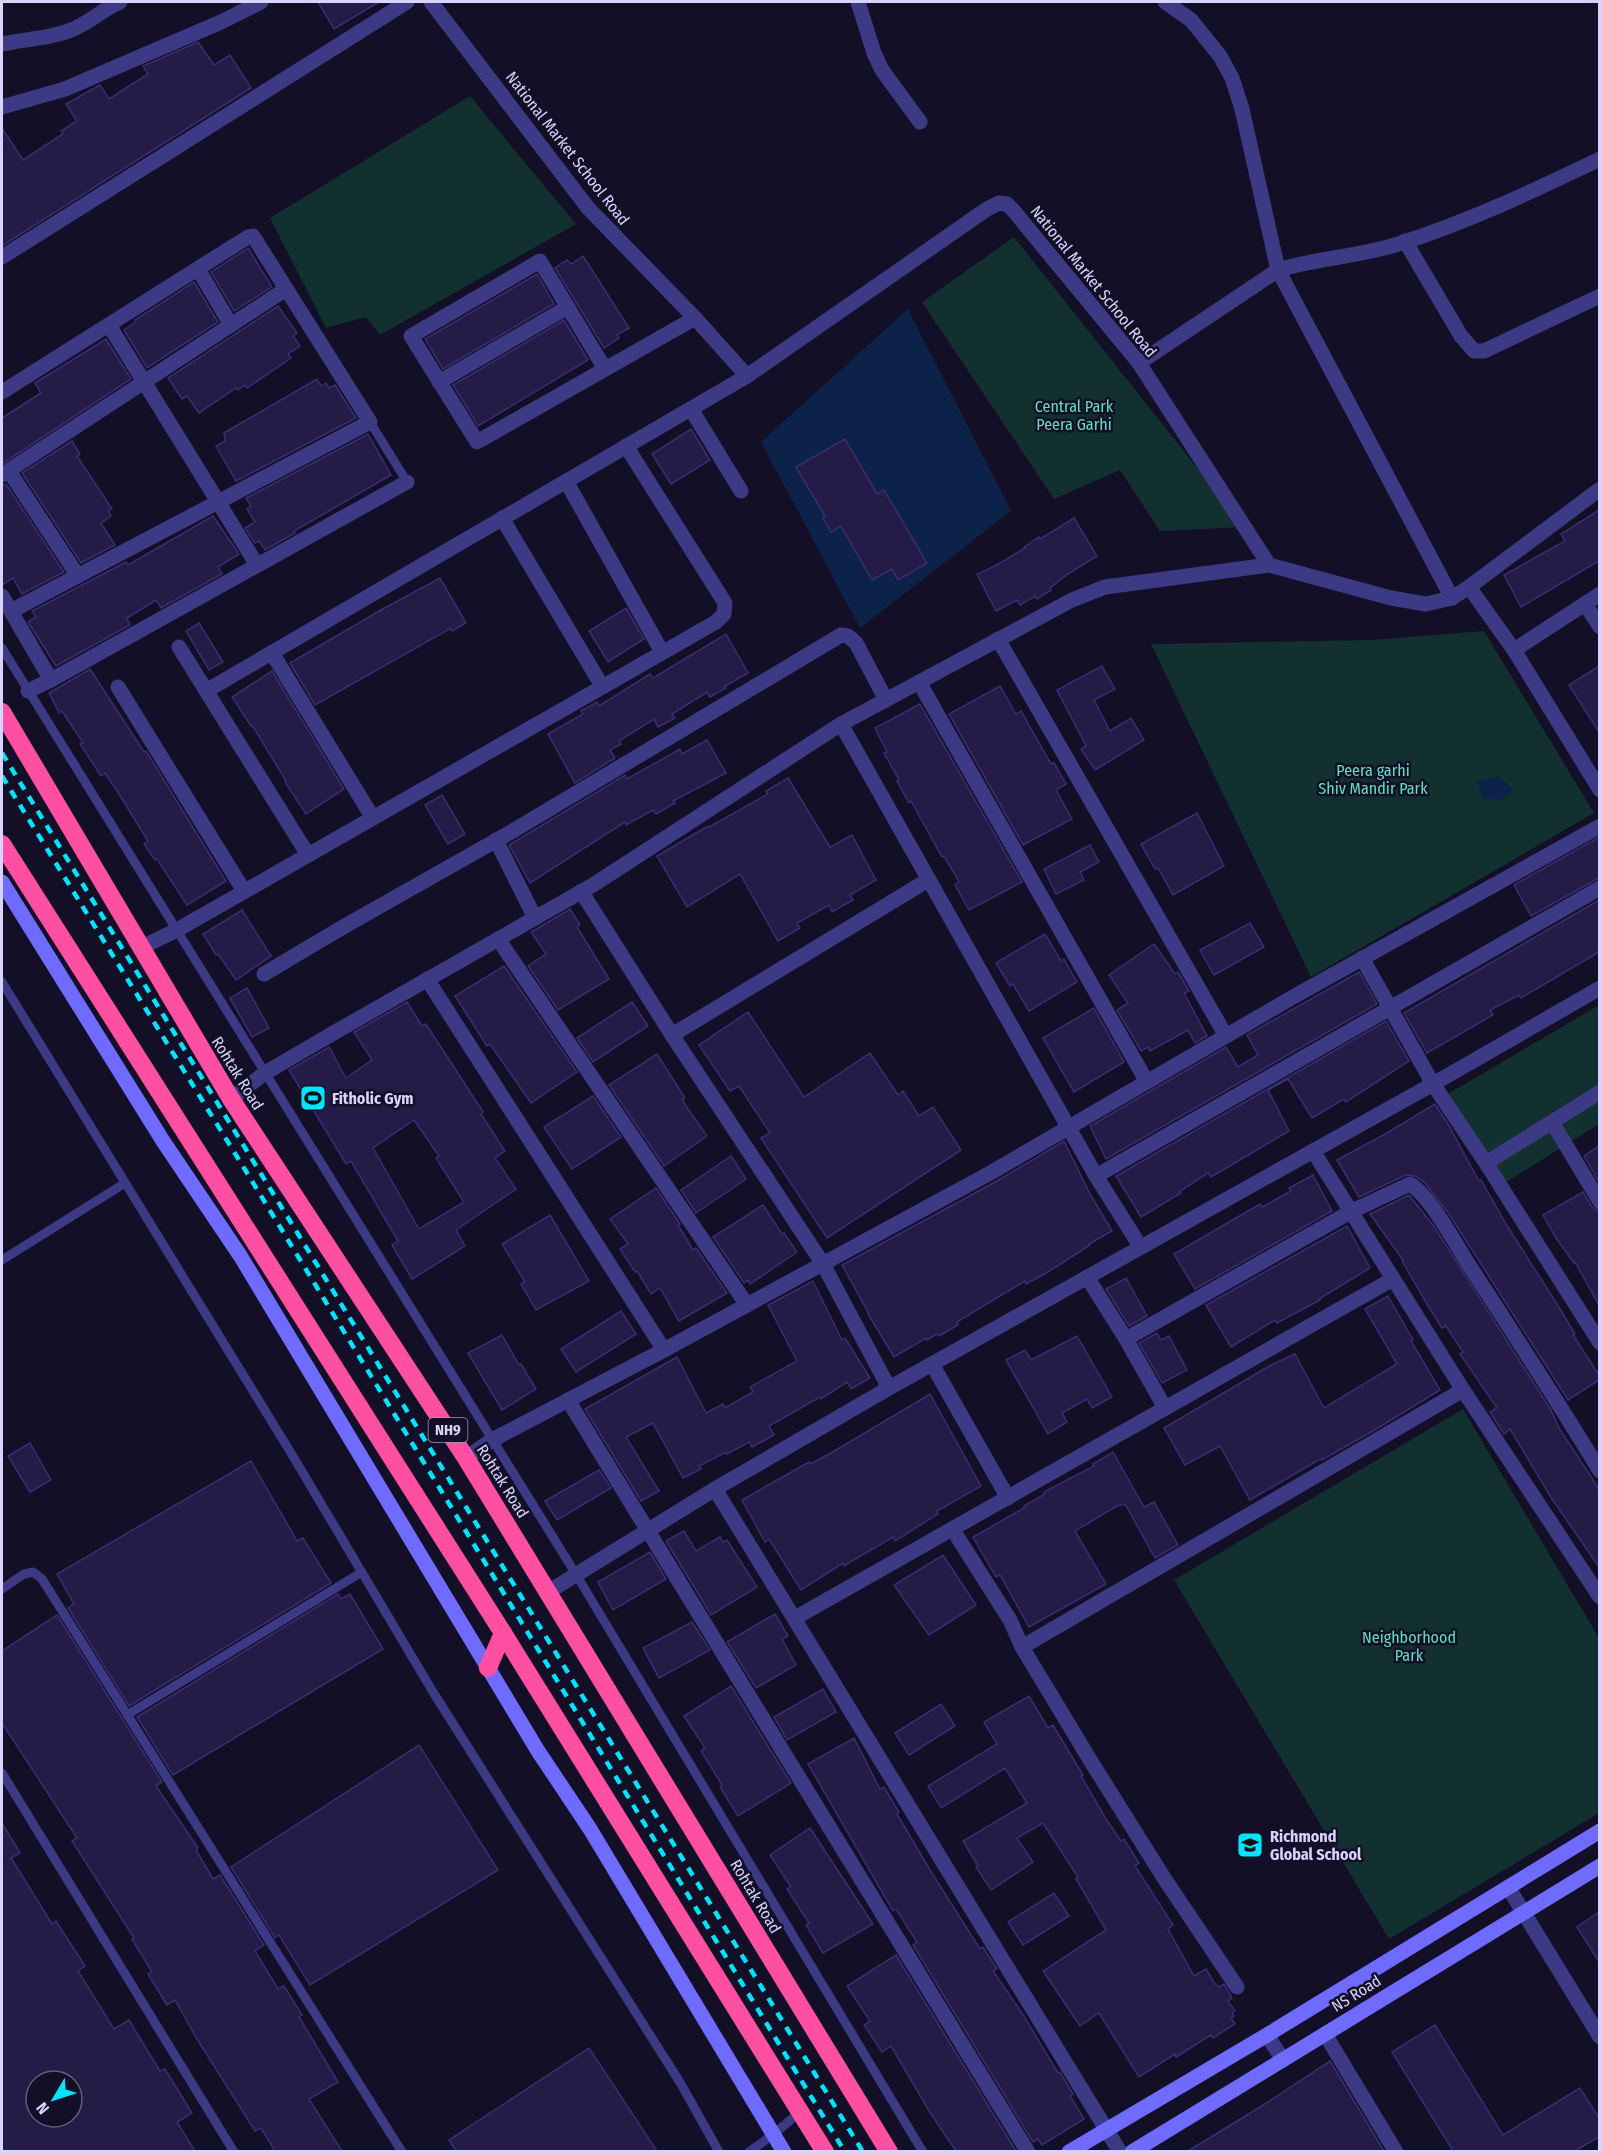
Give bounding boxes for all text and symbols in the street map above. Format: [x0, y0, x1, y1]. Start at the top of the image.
street label: National Market School Road [502, 68, 633, 229]
street label: National Market School Road [1027, 202, 1161, 361]
park label: Central Park Peera Garhi [1035, 397, 1114, 434]
park label: Peera garhi Shiv Mandir Park [1318, 761, 1428, 798]
street label: Rohtak Road [208, 1033, 268, 1113]
sports icon: Fitholic Gym [298, 1083, 328, 1113]
place label: Fitholic Gym [332, 1089, 413, 1108]
road number: NH9 [428, 1418, 468, 1442]
street label: Rohtak Road [473, 1441, 533, 1521]
park label: Neighborhood Park [1362, 1628, 1456, 1665]
place label: Richmond Global School [1270, 1827, 1362, 1864]
school or university icon: Richmond Global School [1235, 1830, 1265, 1860]
street label: Rohtak Road [726, 1856, 785, 1937]
street label: NS Road [1328, 1971, 1384, 2016]
north arrow [24, 2069, 84, 2129]
text: N [32, 2098, 53, 2118]

